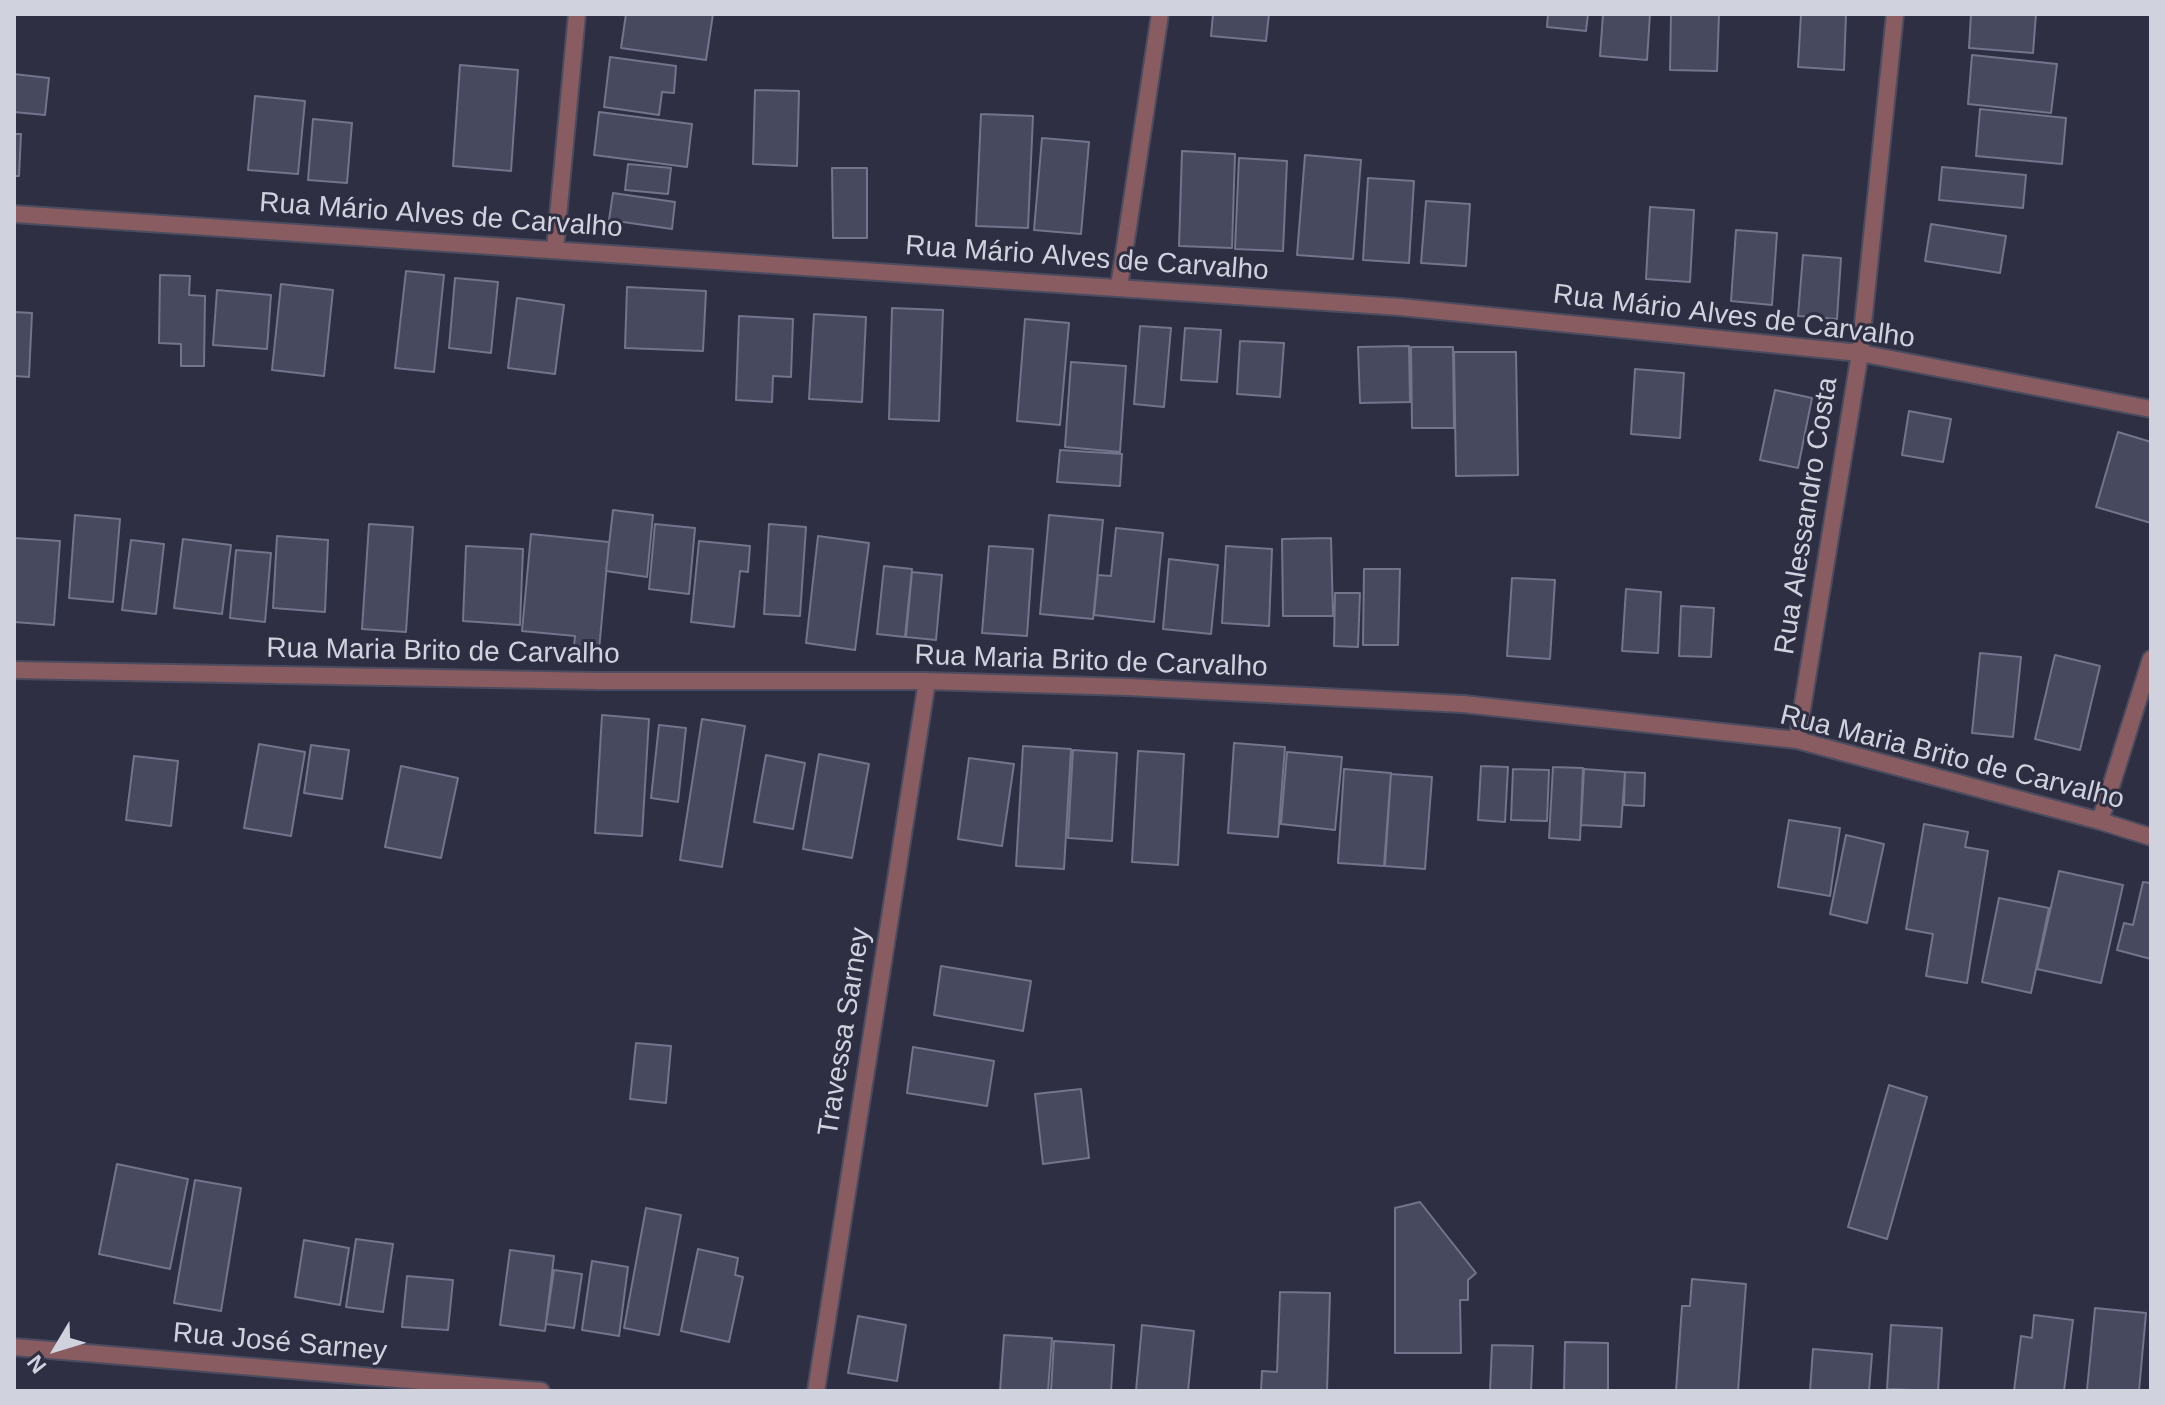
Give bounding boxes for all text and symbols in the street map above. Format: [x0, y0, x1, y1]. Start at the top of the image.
street label: Rua Mário Alves de Carvalho [258, 187, 624, 245]
street label: Rua Mário Alves de Carvalho [904, 230, 1270, 288]
street label: Rua Mário Alves de Carvalho [1551, 278, 1917, 356]
street label: Rua Alessandro Costa [1768, 375, 1846, 657]
street label: Rua Maria Brito de Carvalho [266, 632, 620, 672]
street label: Rua Maria Brito de Carvalho [914, 639, 1268, 685]
street label: Rua Maria Brito de Carvalho [1777, 699, 2127, 817]
street label: Travessa Sarney [812, 925, 878, 1139]
north arrow [16, 1309, 96, 1389]
street label: Rua José Sarney [172, 1317, 388, 1369]
text: N [22, 1350, 51, 1378]

